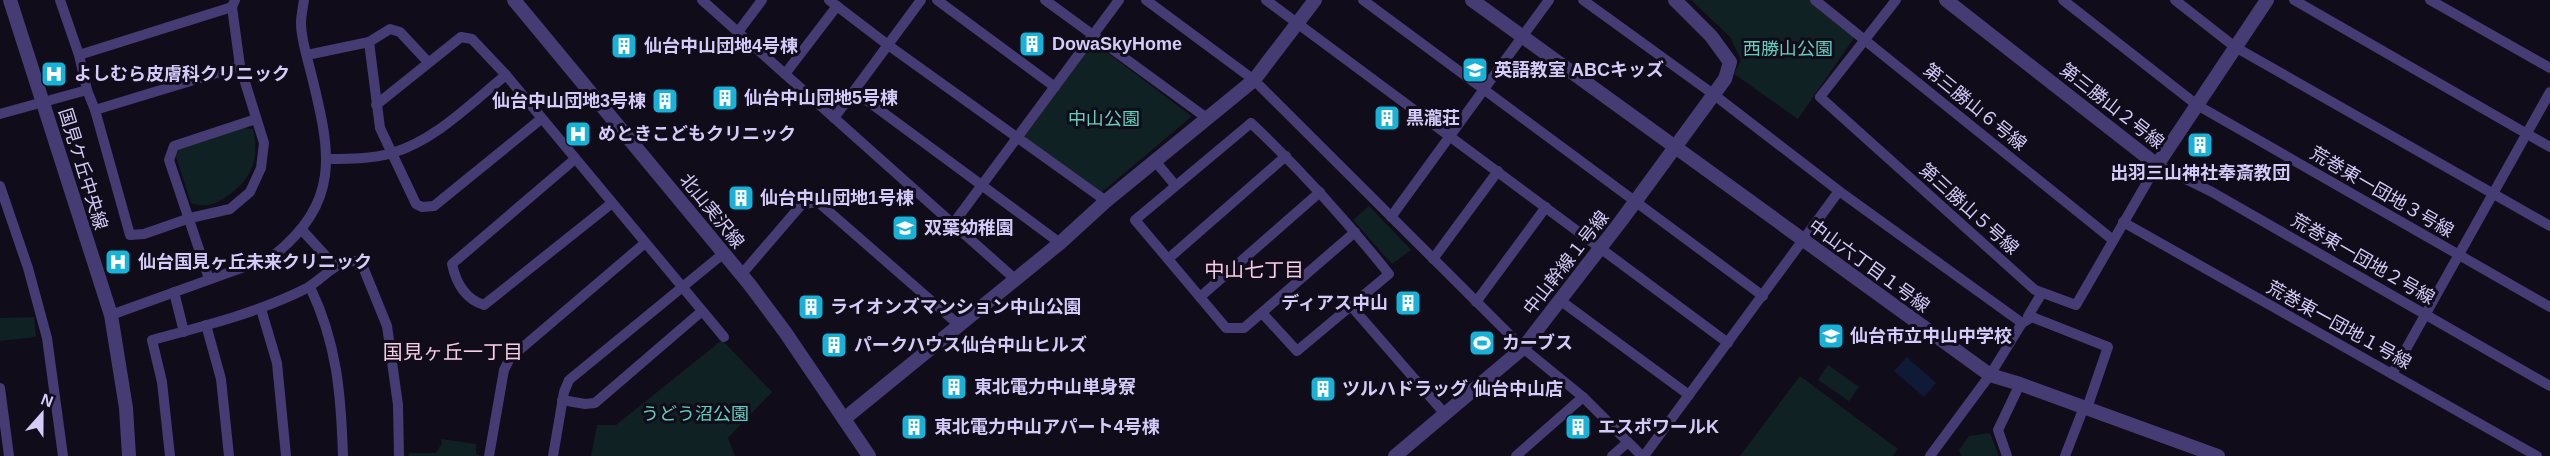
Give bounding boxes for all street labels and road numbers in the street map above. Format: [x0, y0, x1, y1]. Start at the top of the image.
street label: 第三勝山２号線 [2056, 59, 2168, 153]
street label: 第三勝山６号線 [1920, 60, 2030, 154]
street label: 国見ケ丘中央線 [55, 106, 111, 232]
street label: 荒巻東一団地３号線 [2307, 143, 2457, 241]
street label: 第三勝山５号線 [1915, 159, 2023, 259]
street label: 北山実沢線 [676, 170, 748, 252]
street label: 中山幹線１号線 [1519, 207, 1613, 319]
street label: 荒巻東一団地２号線 [2288, 210, 2438, 308]
street label: 中山六丁目１号線 [1805, 216, 1933, 316]
street label: 荒巻東一団地１号線 [2263, 277, 2415, 373]

